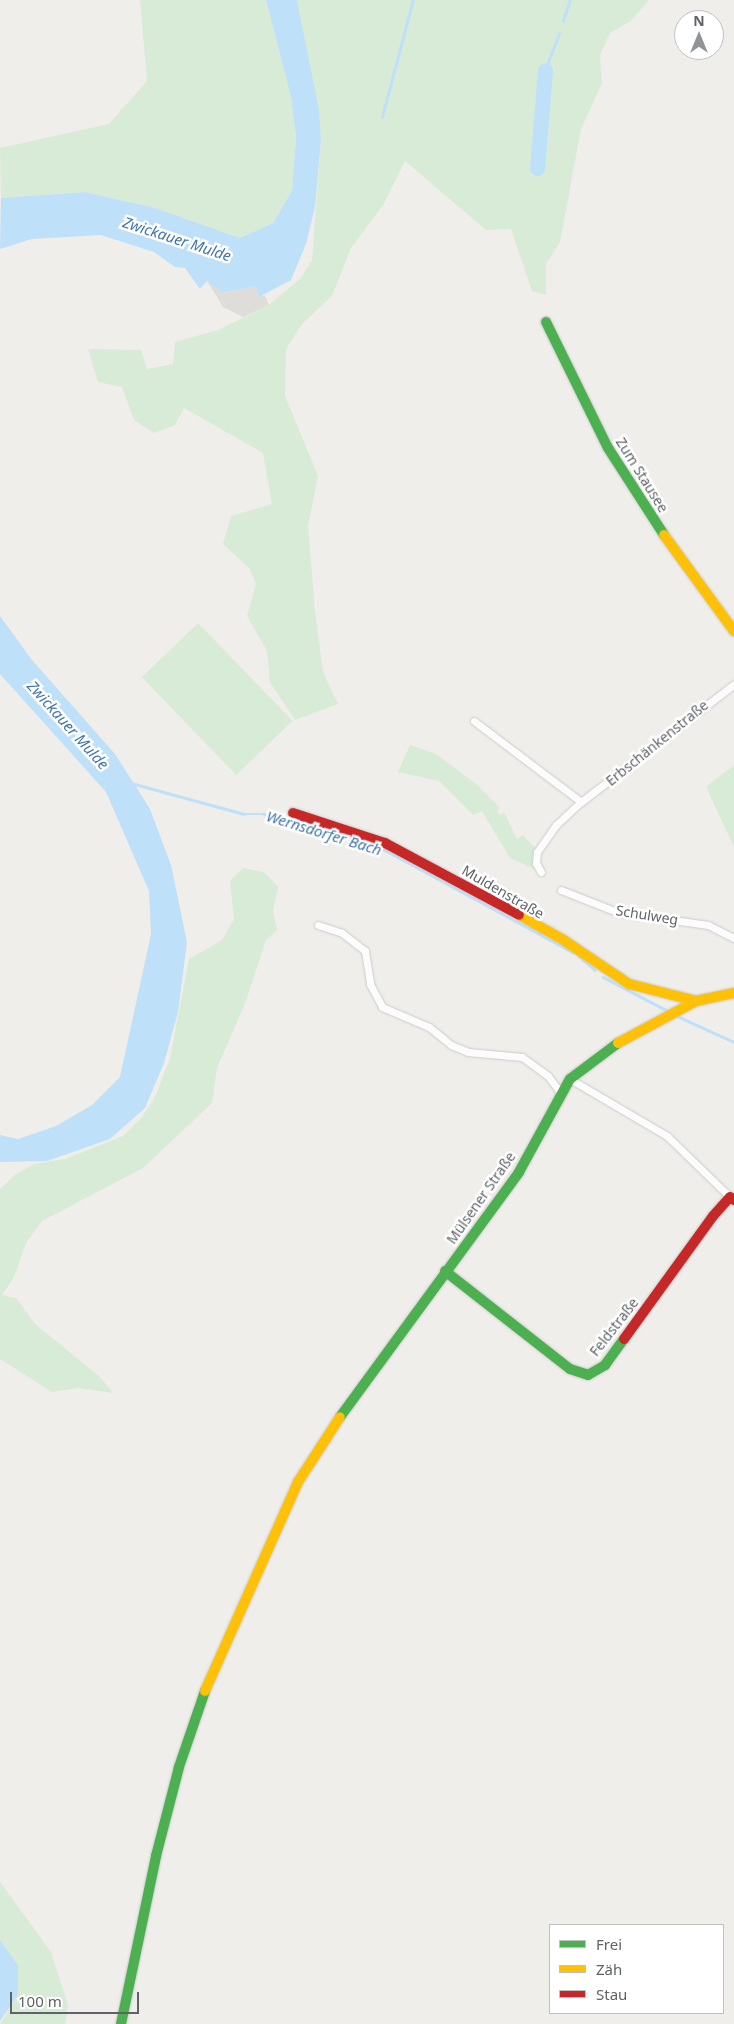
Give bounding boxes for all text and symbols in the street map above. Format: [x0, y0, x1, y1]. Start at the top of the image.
north arrow [674, 10, 724, 60]
text: N [693, 11, 705, 30]
water label: Zwickauer Mulde [121, 213, 233, 265]
street label: Zum Stausee [612, 434, 672, 516]
water label: Zwickauer Mulde [24, 677, 112, 773]
street label: Erbschänkenstraße [603, 697, 711, 789]
water label: Wernsdorfer Bach [264, 807, 384, 859]
street label: Muldenstraße [459, 862, 547, 922]
street label: Schulweg [615, 902, 679, 928]
street label: Mülsener Straße [443, 1149, 519, 1247]
street label: Feldstraße [586, 1295, 642, 1359]
legend [549, 1924, 724, 2014]
text: Frei [596, 1934, 622, 1954]
text: Zäh [596, 1959, 622, 1979]
scale bar [12, 1982, 141, 2014]
text: Stau [596, 1984, 627, 2004]
text: 100 m [18, 1991, 62, 2011]

